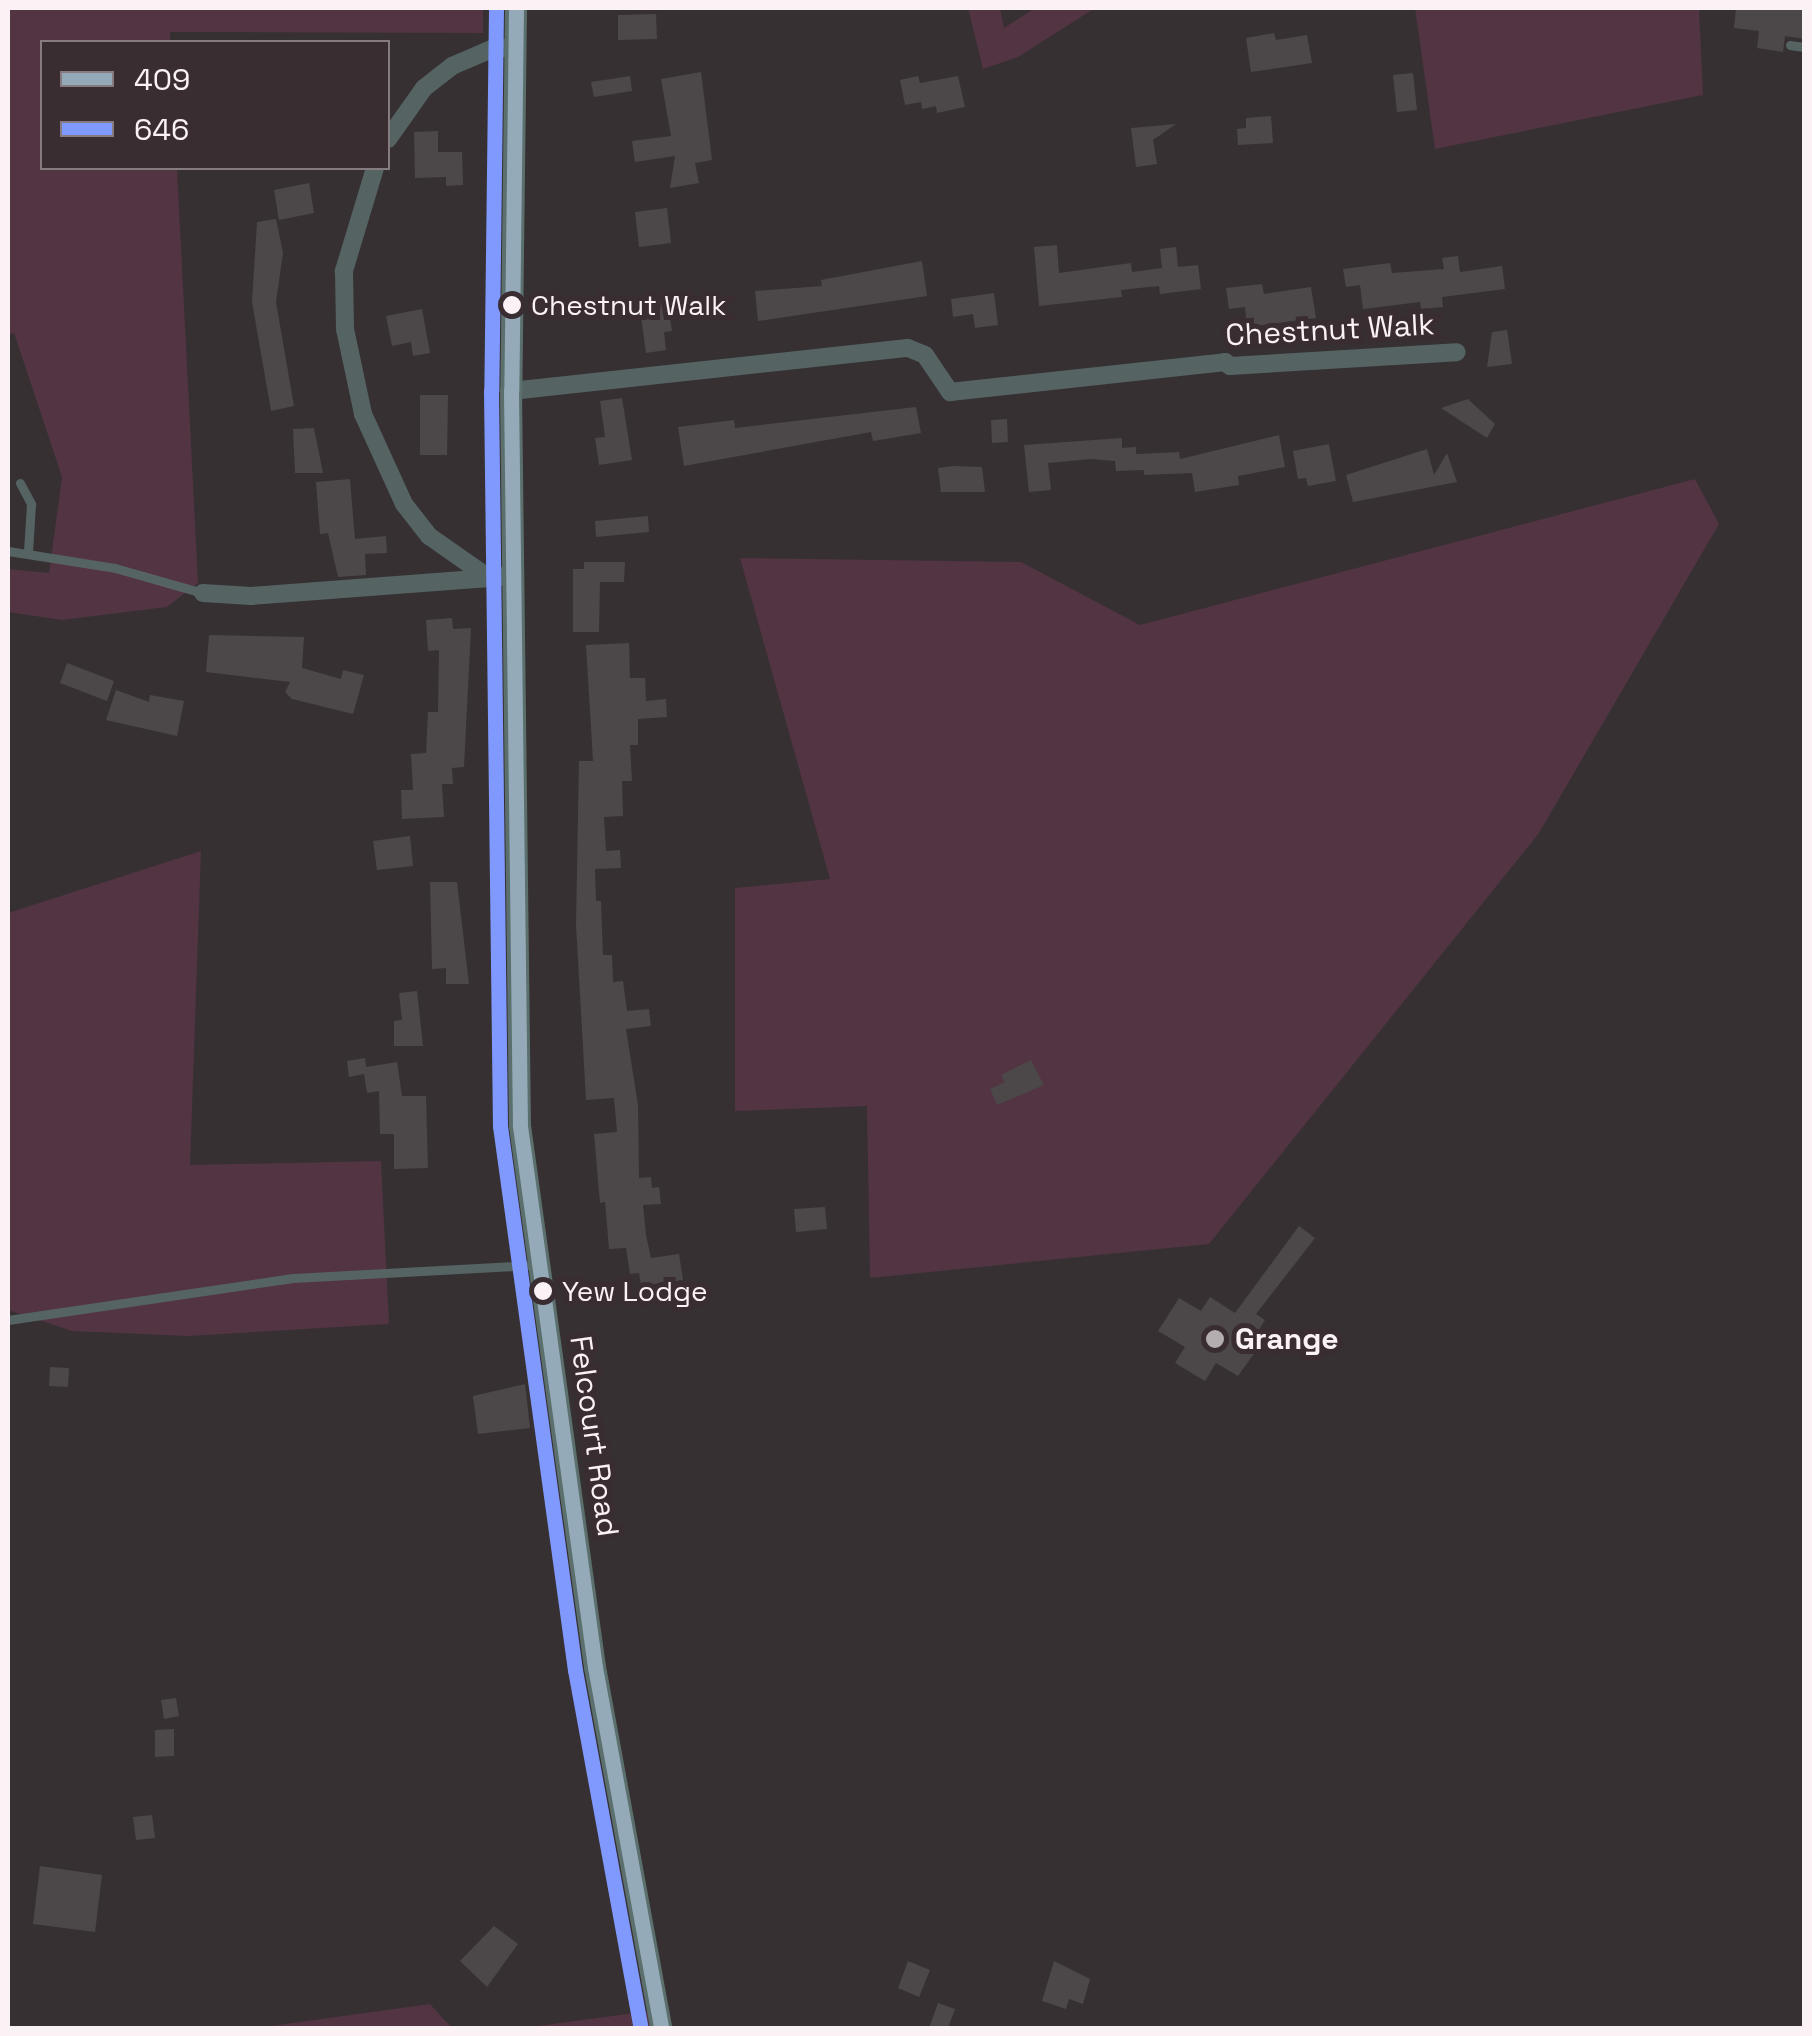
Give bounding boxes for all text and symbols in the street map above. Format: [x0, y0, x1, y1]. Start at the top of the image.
legend [40, 40, 390, 170]
text: 409 [134, 60, 190, 99]
text: 646 [134, 110, 189, 149]
place label: Chestnut Walk [531, 288, 726, 322]
marker: Chestnut Walk [502, 295, 522, 315]
street label: Chestnut Walk [1225, 307, 1435, 353]
place label: Yew Lodge [562, 1274, 708, 1308]
marker: Yew Lodge [533, 1281, 553, 1301]
place label: Grange [1235, 1321, 1339, 1357]
marker: Grange [1204, 1328, 1226, 1350]
street label: Felcourt Road [562, 1333, 626, 1539]

